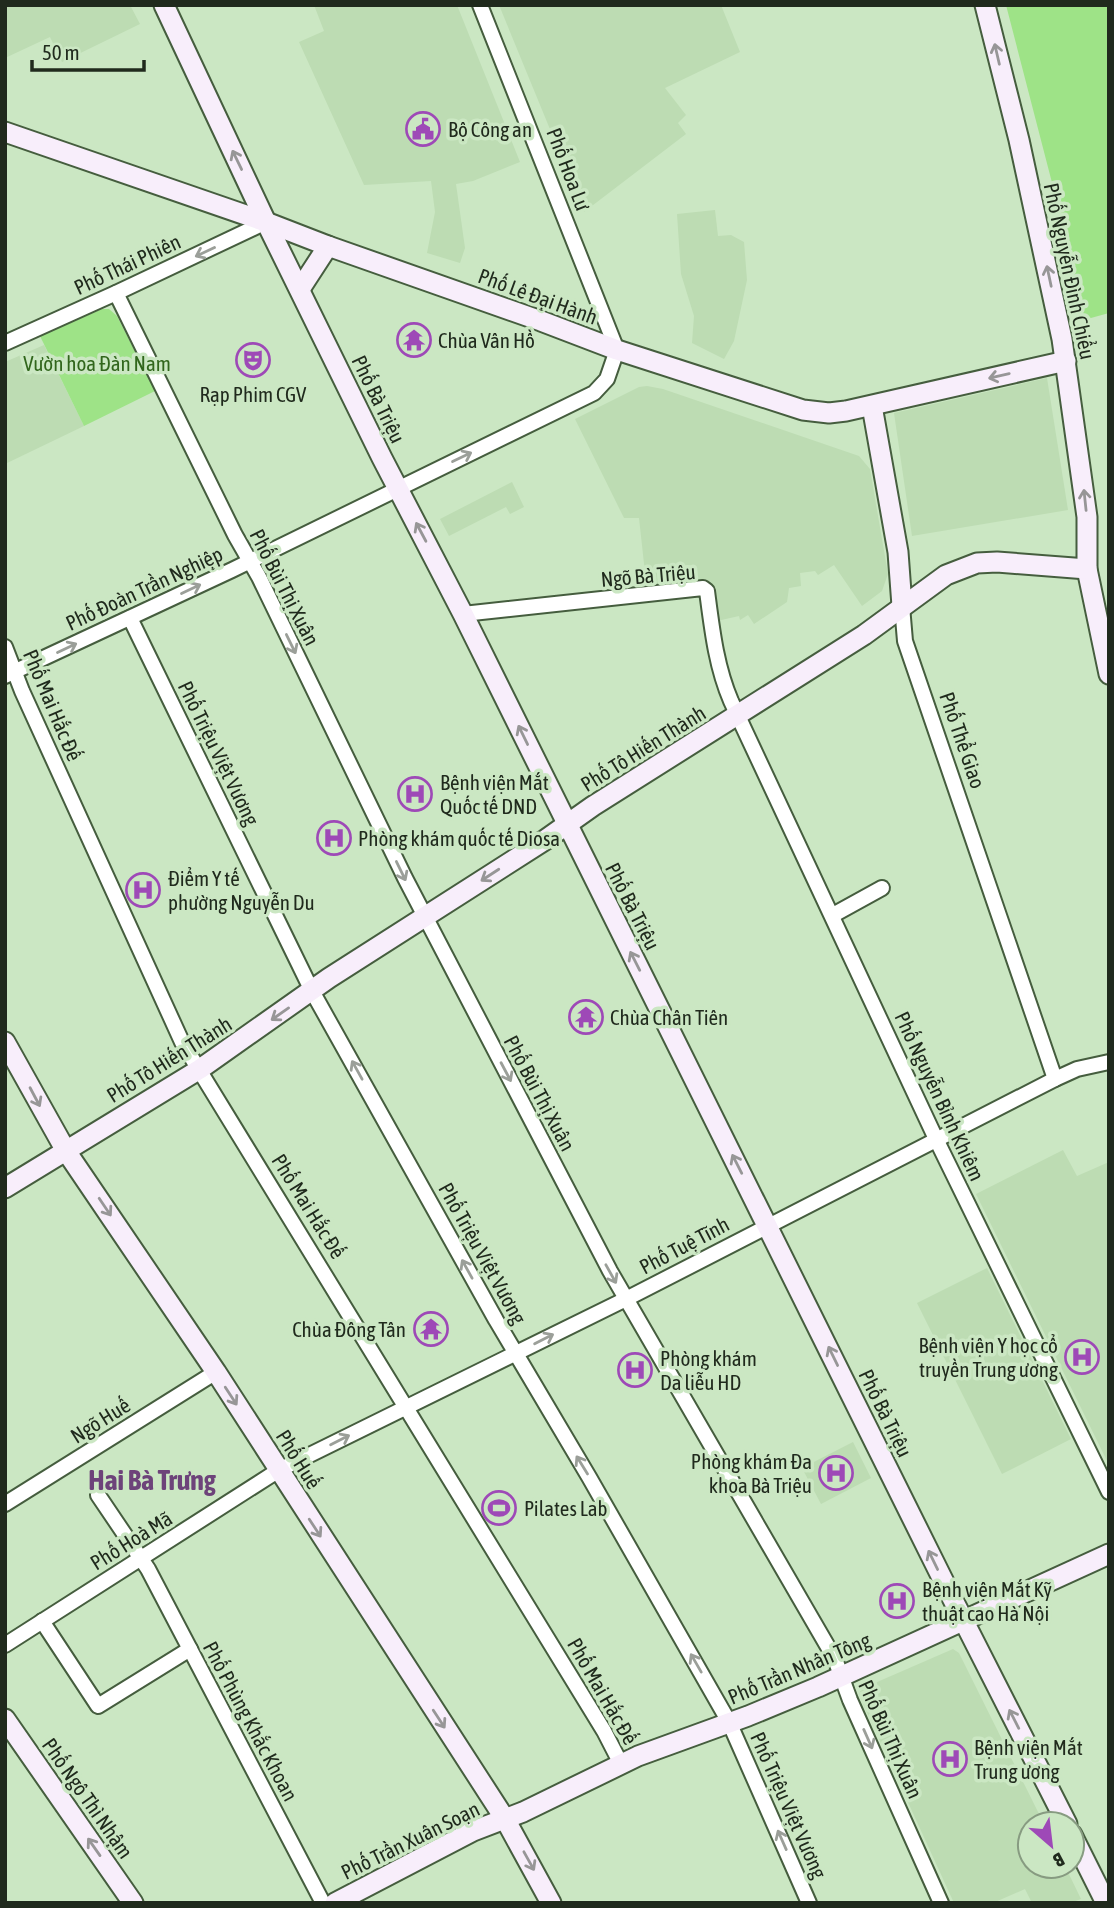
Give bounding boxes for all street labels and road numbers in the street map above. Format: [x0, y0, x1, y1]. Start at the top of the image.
street label: Phố Hoa Lư [542, 124, 596, 214]
street label: Phố Nguyễn Đình Chiểu [1040, 181, 1100, 361]
street label: Phố Thái Phiên [70, 229, 184, 299]
street label: Phố Lê Đại Hành [475, 263, 601, 329]
street label: Phố Bà Triệu [348, 351, 410, 447]
street label: Phố Bùi Thị Xuân [245, 525, 325, 649]
street label: Phố Đoàn Trần Nghiệp [62, 541, 226, 635]
street label: Ngõ Bà Triệu [600, 559, 696, 591]
street label: Phố Mai Hắc Đế [19, 646, 87, 764]
street label: Phố Triệu Việt Vương [174, 677, 264, 829]
street label: Phố Thể Giao [935, 689, 991, 791]
street label: Phố Tô Hiến Thành [576, 700, 710, 796]
street label: Phố Bà Triệu [601, 858, 665, 954]
street label: Phố Nguyễn Bỉnh Khiêm [890, 1008, 990, 1184]
street label: Phố Tô Hiến Thành [102, 1011, 236, 1107]
street label: Phố Bùi Thị Xuân [500, 1031, 580, 1155]
street label: Phố Mai Hắc Đế [267, 1149, 351, 1263]
street label: Phố Triệu Việt Vương [434, 1178, 532, 1328]
street label: Phố Tuệ Tĩnh [635, 1211, 733, 1279]
street label: Phố Bà Triệu [855, 1365, 917, 1461]
street label: Ngõ Huế [66, 1392, 134, 1448]
street label: Phố Huế [272, 1425, 326, 1493]
street label: Phố Hoà Mã [86, 1506, 176, 1574]
street label: Phố Trần Nhân Tông [724, 1627, 874, 1709]
street label: Phố Mai Hắc Đế [563, 1634, 643, 1748]
street label: Phố Phùng Khắc Khoan [199, 1637, 303, 1805]
street label: Phố Bùi Thị Xuân [854, 1676, 928, 1802]
street label: Phố Triệu Việt Vương [746, 1728, 832, 1882]
street label: Phố Ngô Thì Nhậm [38, 1733, 138, 1863]
street label: Phố Trần Xuân Soạn [337, 1796, 483, 1884]

